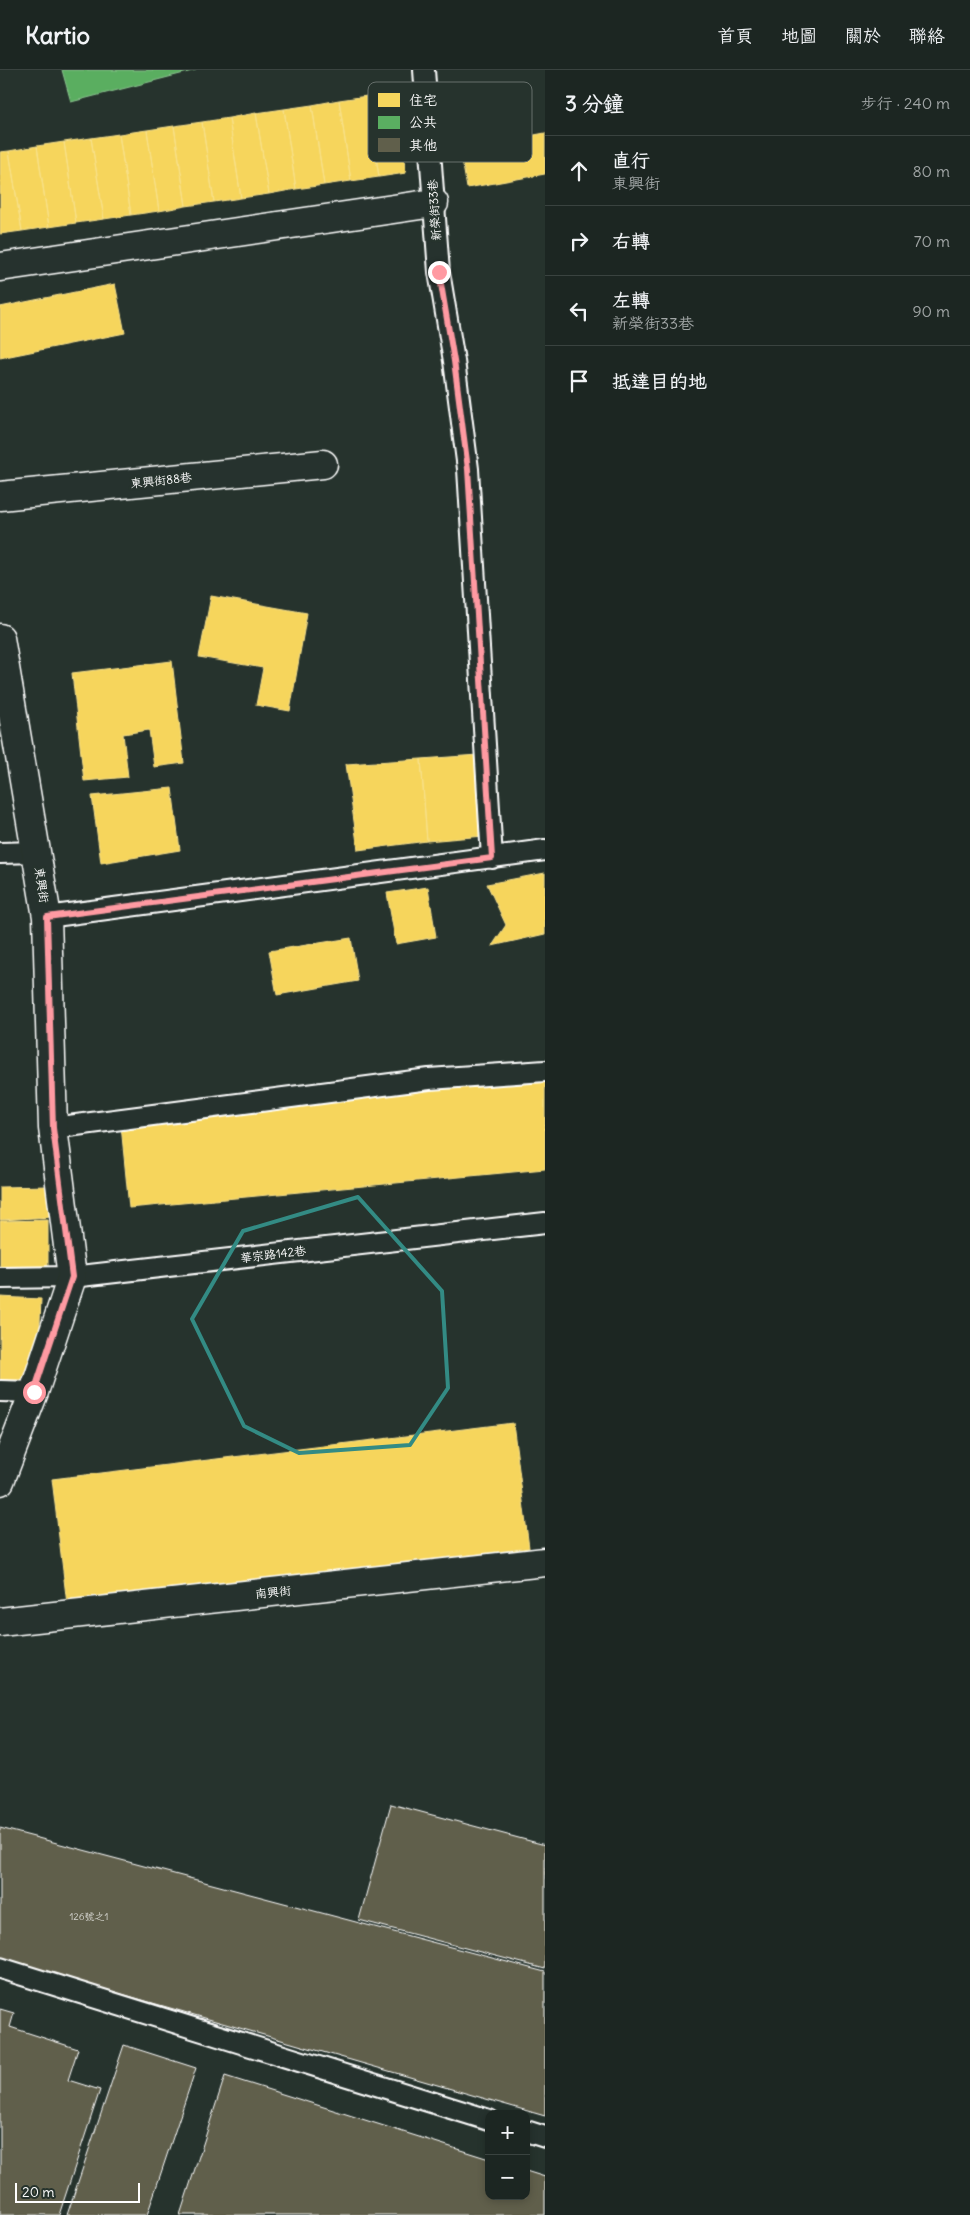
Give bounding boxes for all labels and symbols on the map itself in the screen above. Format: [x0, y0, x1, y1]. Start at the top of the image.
legend [368, 82, 532, 162]
text: 住宅 [409, 91, 437, 109]
text: 公共 [409, 113, 437, 131]
text: 其他 [409, 136, 437, 154]
street label: 新榮街33巷 [424, 179, 444, 241]
route end [428, 261, 451, 284]
street label: 東興街88巷 [129, 469, 193, 491]
street label: 東興街 [32, 866, 52, 904]
street label: 華宗路142巷 [239, 1243, 307, 1265]
route start [23, 1381, 46, 1404]
street label: 南興街 [254, 1583, 292, 1601]
house number: 126號之1 [69, 1910, 109, 1923]
scale bar [15, 2180, 140, 2203]

